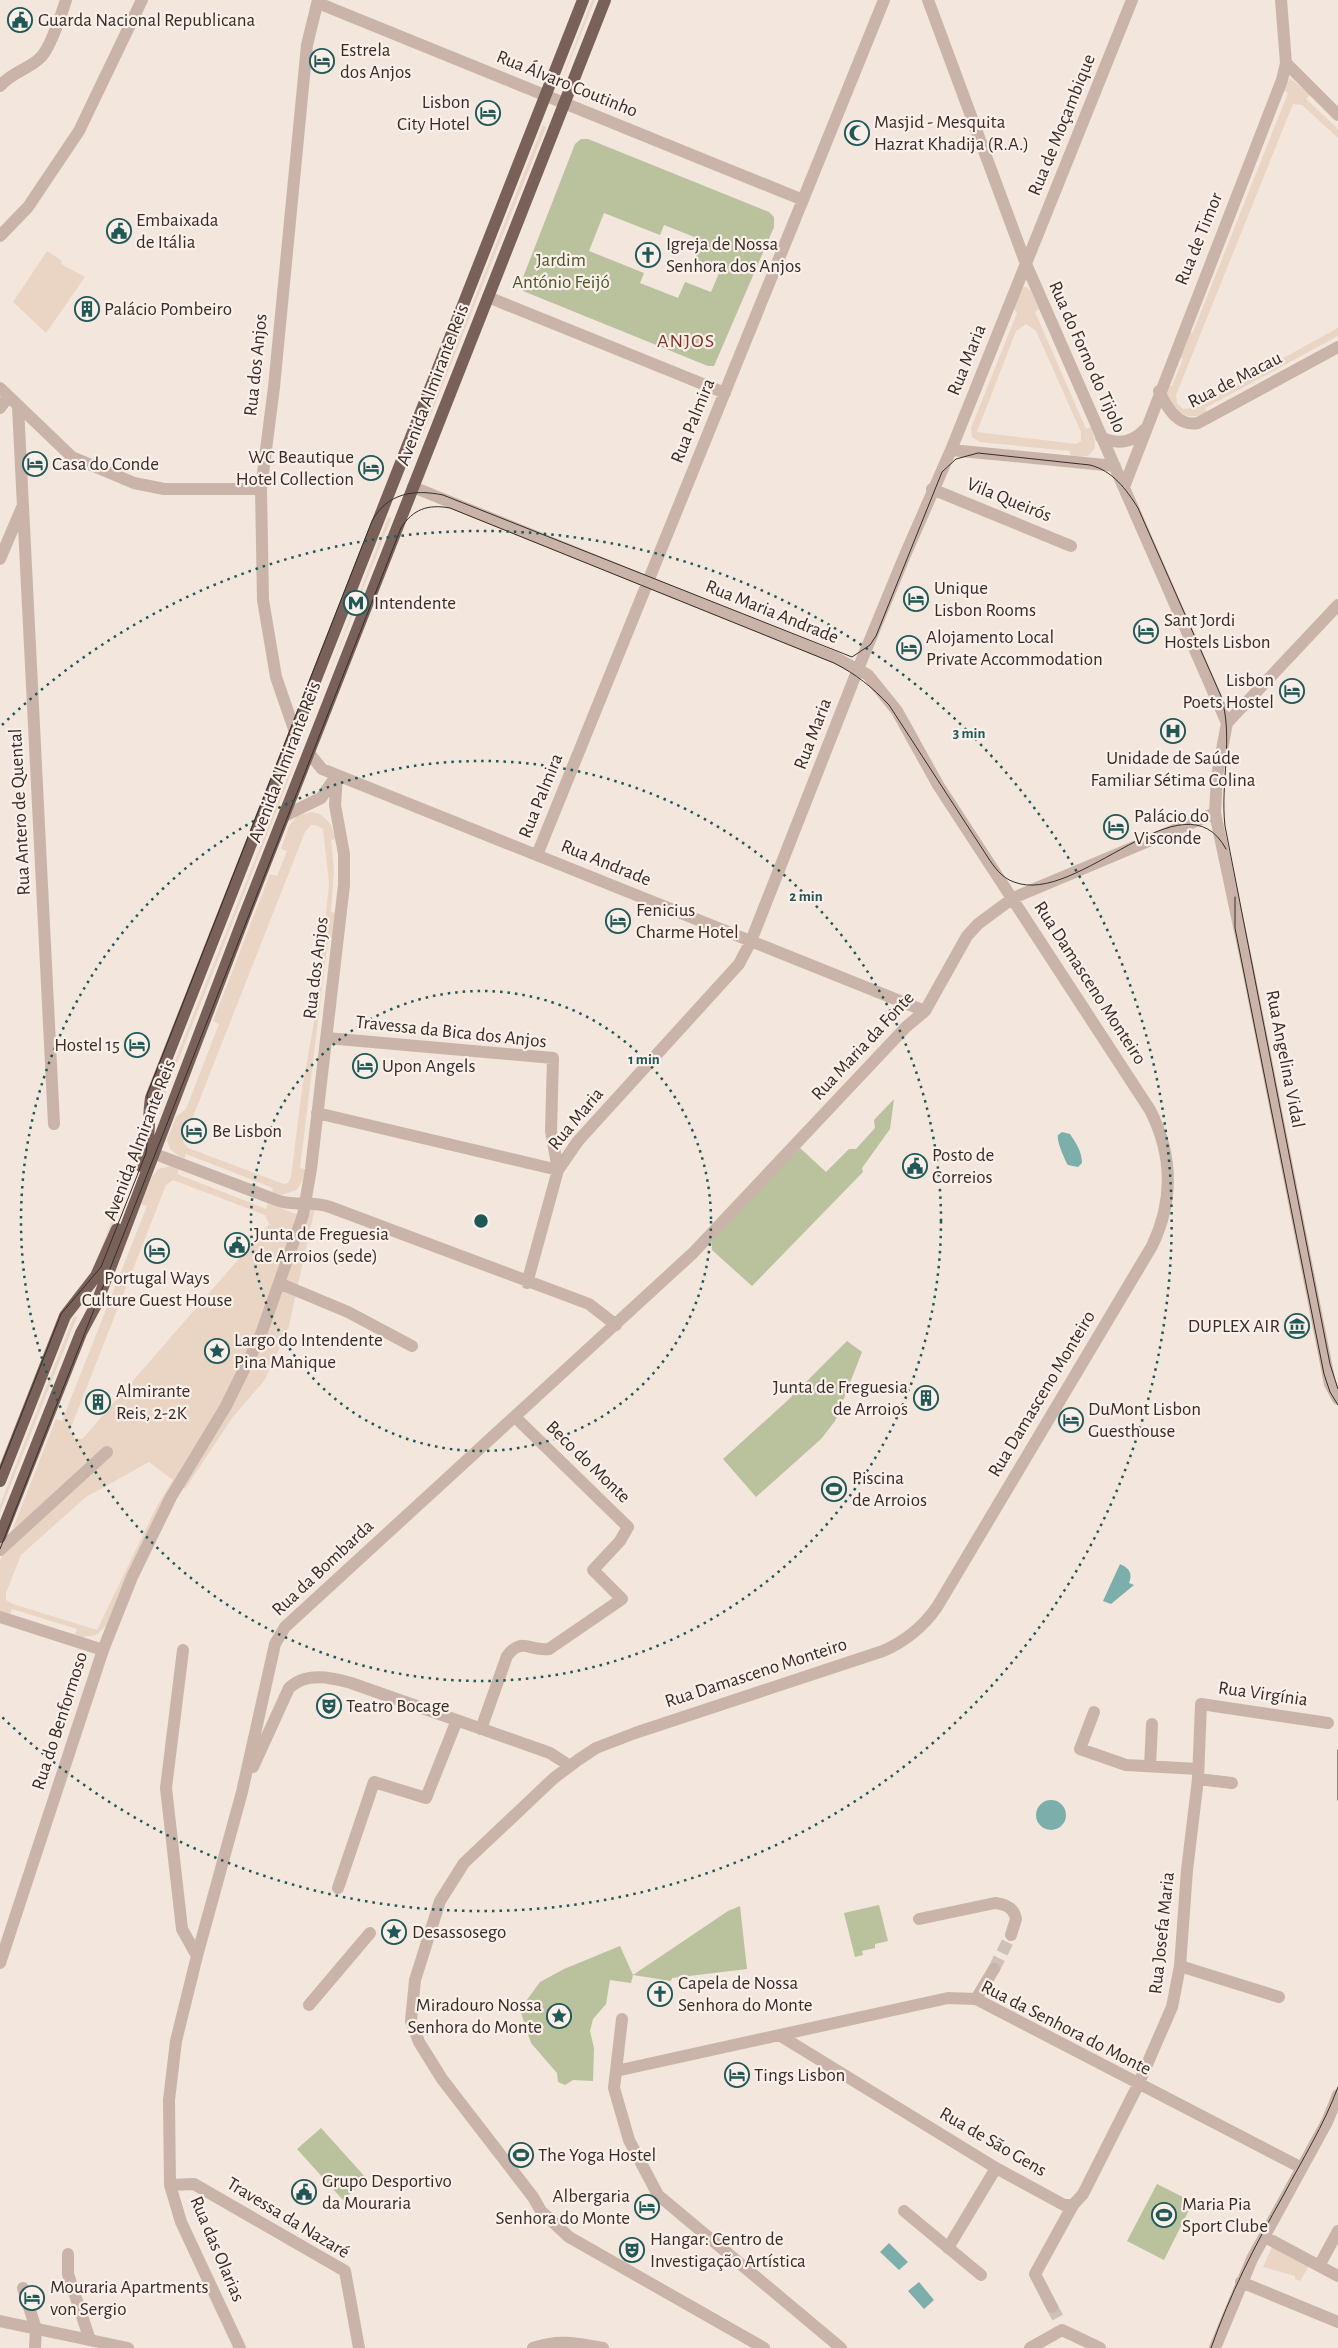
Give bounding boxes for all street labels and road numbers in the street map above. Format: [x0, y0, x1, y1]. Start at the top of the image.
street label: Rua Álvaro Coutinho [494, 45, 641, 121]
street label: Rua de Moçambique [1025, 52, 1099, 198]
street label: Rua de Timor [1172, 190, 1226, 288]
street label: Rua do Forno do Tijolo [1045, 278, 1129, 436]
street label: Avenida Almirante Reis [393, 302, 473, 468]
street label: Rua dos Anjos [241, 313, 271, 417]
street label: Rua Maria [944, 322, 990, 398]
street label: Rua de Macau [1185, 348, 1285, 412]
street label: Rua Palmira [667, 376, 719, 466]
street label: Vila Queirós [964, 474, 1054, 526]
street label: Rua Maria Andrade [703, 577, 841, 647]
street label: Avenida Almirante Reis [245, 679, 325, 845]
street label: Rua Maria [791, 696, 835, 772]
street label: Rua Antero de Quental [6, 728, 34, 896]
street label: Rua Palmira [515, 751, 567, 841]
street label: Rua Andrade [558, 836, 654, 890]
street label: Rua Damasceno Monteiro [1030, 898, 1150, 1068]
street label: Rua dos Anjos [300, 916, 332, 1020]
street label: Rua Maria da Fonte [808, 988, 918, 1104]
street label: Rua Angelina Vidal [1262, 988, 1308, 1130]
street label: Travessa da Bica dos Anjos [355, 1013, 547, 1051]
street label: Avenida Almirante Reis [100, 1057, 180, 1223]
street label: Rua Maria [545, 1084, 607, 1154]
street label: Rua Damasceno Monteiro [985, 1308, 1099, 1480]
street label: Beco do Monte [542, 1417, 634, 1507]
street label: Rua da Bombarda [269, 1516, 378, 1620]
street label: Rua Damasceno Monteiro [663, 1635, 849, 1711]
street label: Rua do Benformoso [29, 1650, 91, 1792]
street label: Rua Virgínia [1217, 1678, 1309, 1710]
street label: Rua Josefa Maria [1146, 1871, 1178, 1995]
street label: Rua da Senhora do Monte [978, 1977, 1154, 2079]
street label: Rua de São Gens [936, 2104, 1050, 2180]
street label: Travessa da Nazaré [223, 2174, 353, 2262]
street label: Rua das Olarias [186, 2194, 248, 2304]

